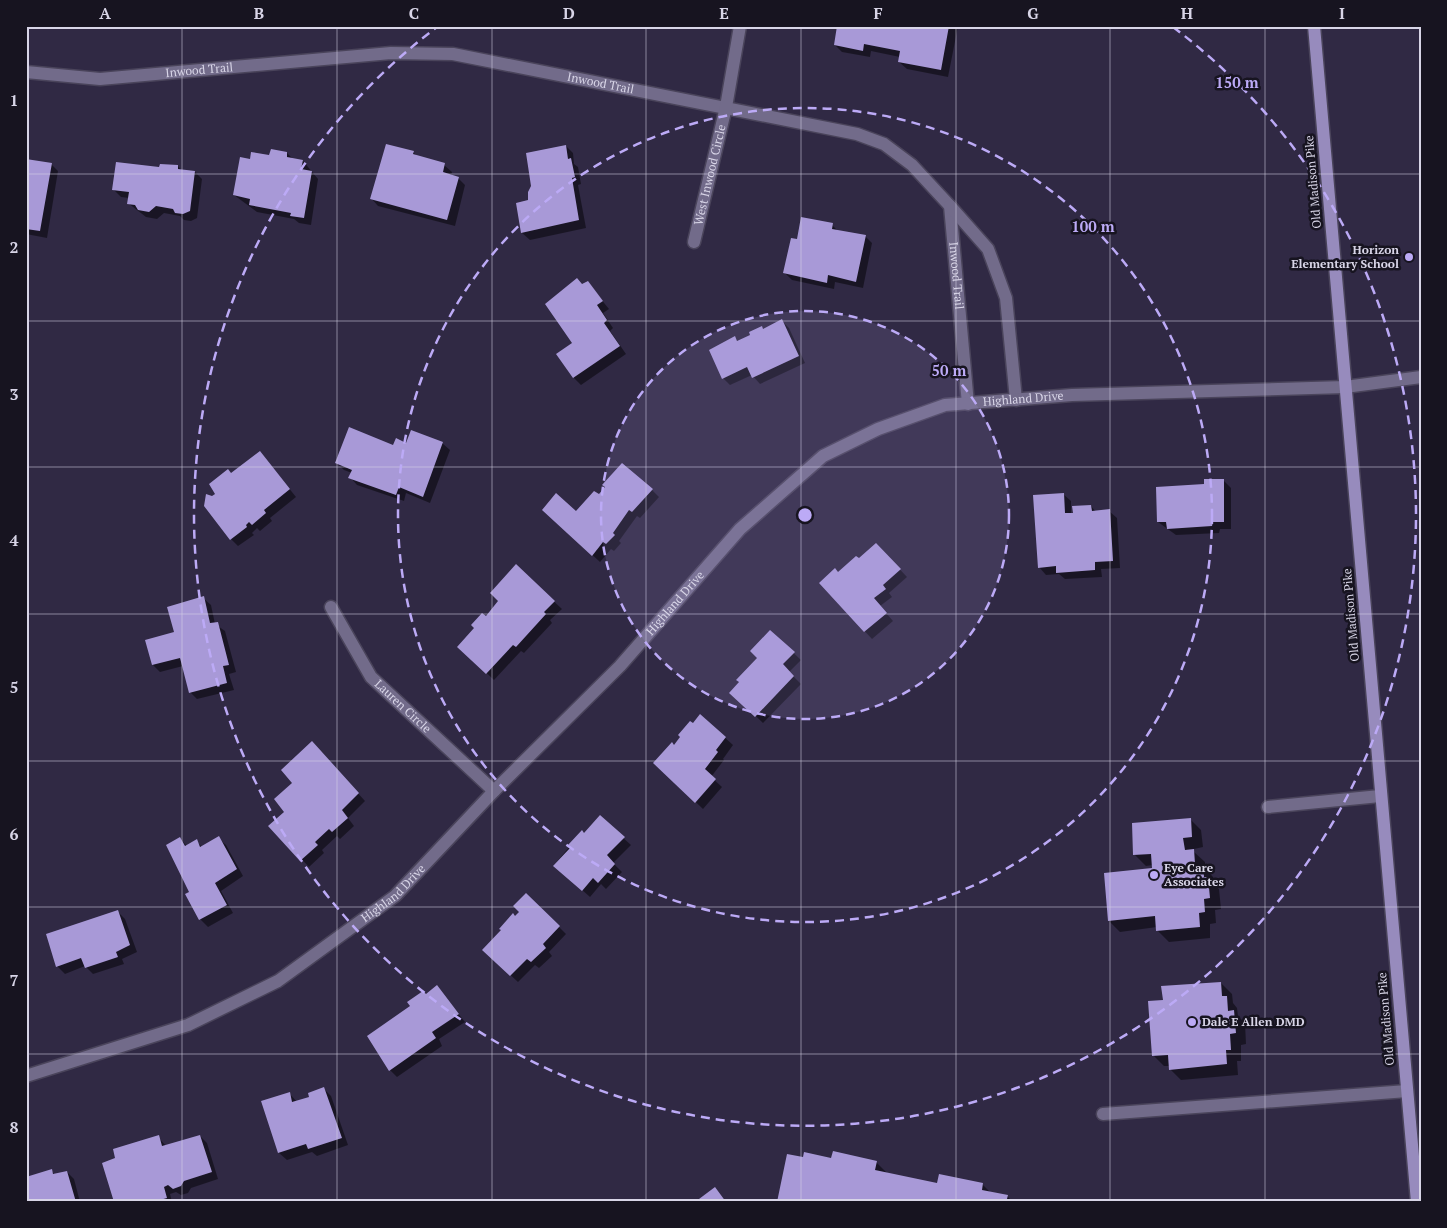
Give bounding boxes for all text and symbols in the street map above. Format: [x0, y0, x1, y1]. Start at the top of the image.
text: A [99, 2, 111, 24]
text: B [254, 2, 264, 24]
text: C [409, 2, 419, 24]
text: D [563, 2, 575, 24]
text: E [719, 2, 729, 24]
text: F [873, 2, 883, 24]
text: G [1027, 2, 1039, 24]
text: H [1181, 2, 1193, 24]
text: I [1339, 2, 1345, 24]
street label: Inwood Trail [165, 59, 234, 80]
street label: Inwood Trail [566, 69, 636, 97]
text: 150 m [1215, 72, 1259, 92]
text: 1 [9, 89, 19, 111]
street label: West Inwood Circle [690, 123, 729, 227]
street label: Old Madison Pike [1301, 135, 1324, 229]
text: 100 m [1071, 216, 1115, 236]
text: 2 [9, 236, 19, 258]
street label: Inwood Trail [946, 241, 967, 310]
place label: Horizon Elementary School [1291, 242, 1399, 271]
marker: Horizon Elementary School [1403, 251, 1415, 263]
text: 50 m [932, 360, 967, 380]
text: 3 [9, 383, 19, 405]
street label: Highland Drive [982, 388, 1064, 409]
centre of rings [796, 506, 814, 524]
text: 4 [9, 529, 19, 551]
street label: Highland Drive [642, 567, 707, 638]
street label: Old Madison Pike [1339, 568, 1362, 662]
text: 5 [9, 676, 19, 698]
street label: Lauren Circle [372, 676, 434, 736]
text: 6 [9, 823, 19, 845]
place label: Eye Care Associates [1164, 860, 1224, 889]
street label: Highland Drive [358, 861, 428, 925]
marker: Eye Care Associates [1148, 869, 1160, 881]
text: 7 [9, 969, 19, 991]
street label: Old Madison Pike [1374, 972, 1397, 1066]
place label: Dale E Allen DMD [1202, 1014, 1305, 1029]
marker: Dale E Allen DMD [1186, 1016, 1198, 1028]
text: 8 [9, 1116, 19, 1138]

